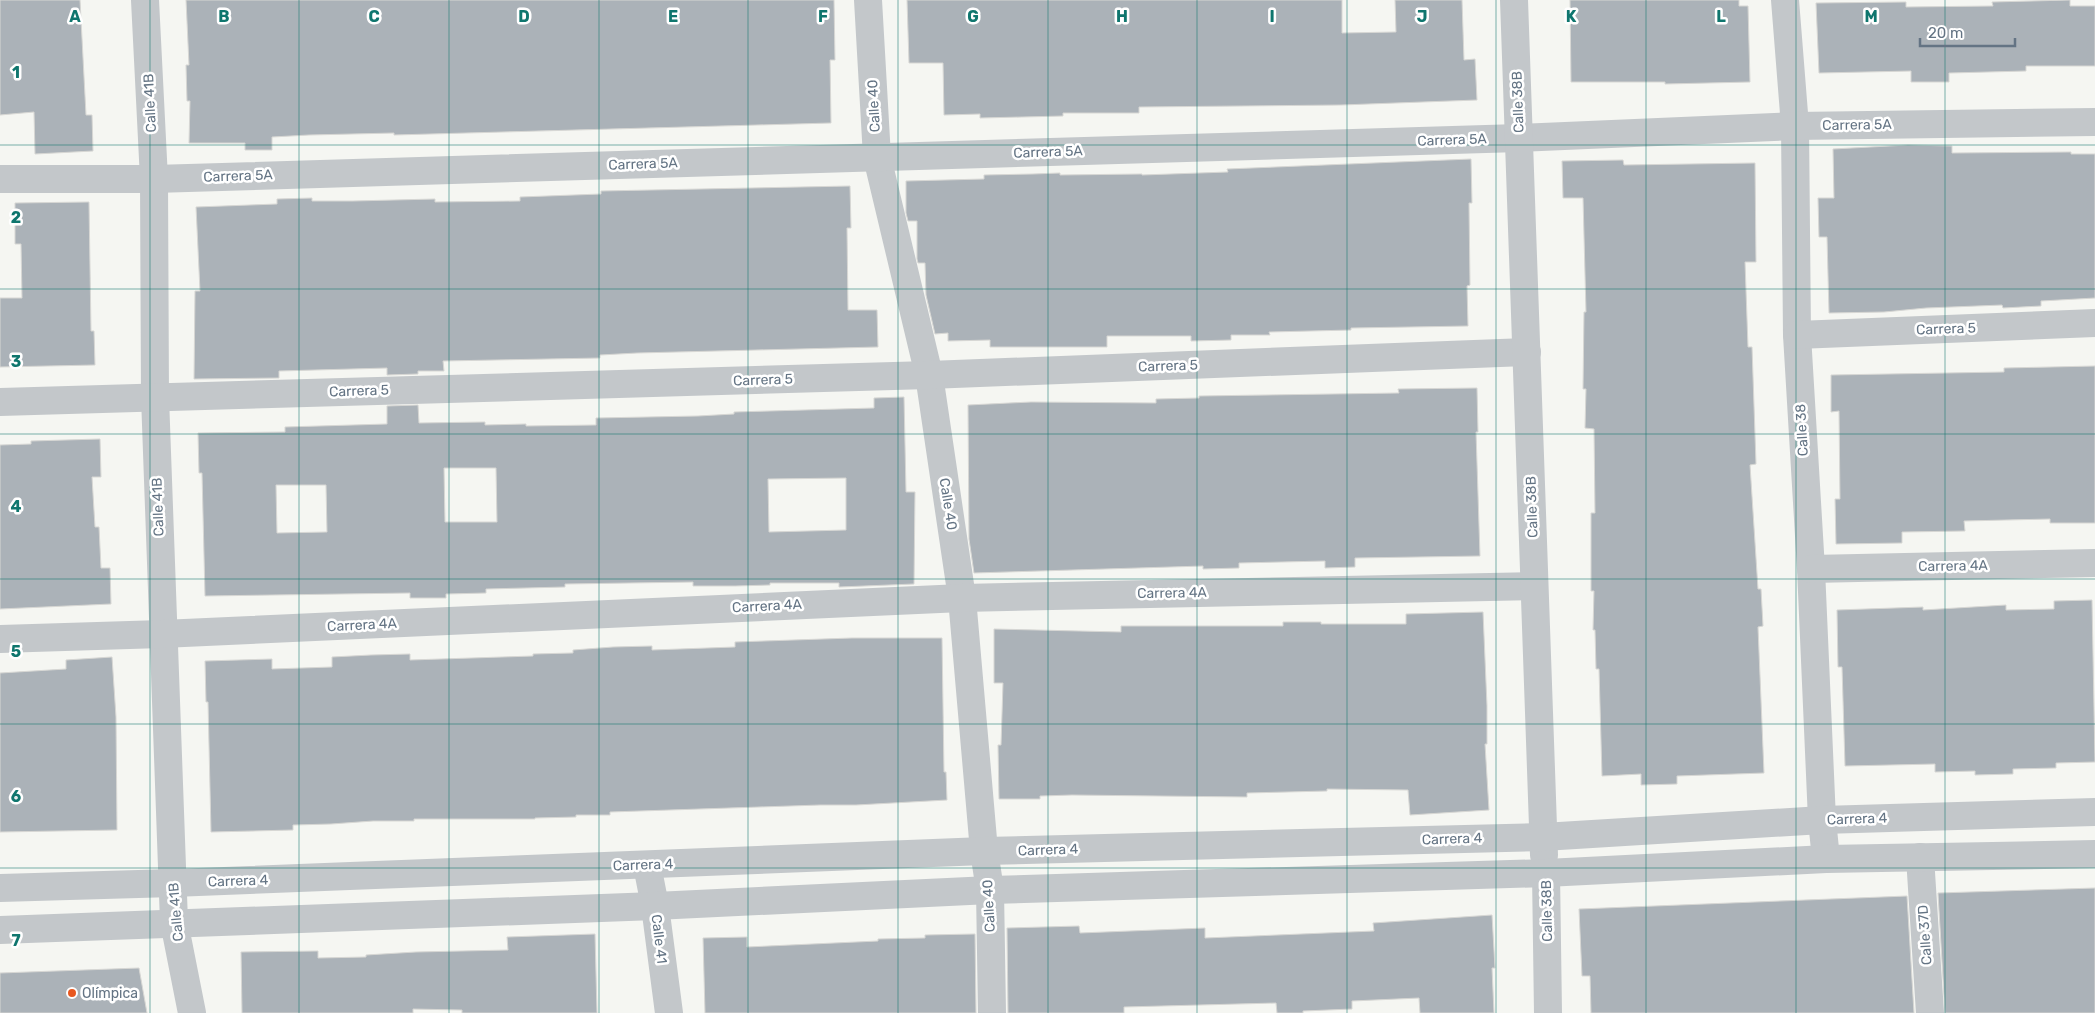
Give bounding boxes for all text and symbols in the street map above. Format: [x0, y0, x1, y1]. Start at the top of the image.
text: A [69, 7, 81, 26]
text: B [218, 7, 230, 26]
text: C [368, 7, 380, 26]
text: D [518, 7, 530, 26]
text: E [668, 7, 678, 26]
text: F [818, 7, 828, 26]
text: G [967, 7, 979, 26]
text: H [1116, 7, 1128, 26]
text: I [1269, 7, 1275, 26]
text: J [1417, 7, 1427, 26]
text: K [1566, 7, 1577, 26]
text: L [1716, 7, 1726, 26]
text: M [1864, 7, 1878, 26]
scale bar [1920, 15, 2015, 47]
text: 20 m [1928, 24, 1963, 42]
text: 1 [12, 63, 20, 82]
street label: Calle 38B [1508, 71, 1528, 133]
street label: Calle 41B [140, 73, 160, 133]
street label: Calle 40 [864, 79, 884, 133]
street label: Carrera 5A [1822, 116, 1892, 134]
street label: Carrera 5A [1417, 130, 1488, 150]
street label: Carrera 5A [1013, 142, 1084, 162]
street label: Carrera 5A [608, 154, 679, 174]
street label: Carrera 5A [203, 166, 274, 186]
text: 2 [11, 208, 21, 227]
street label: Carrera 5 [1916, 319, 1976, 339]
text: 3 [11, 352, 21, 371]
street label: Carrera 5 [1138, 356, 1198, 376]
street label: Carrera 5 [733, 370, 793, 390]
street label: Carrera 5 [329, 381, 389, 401]
street label: Calle 38 [1792, 403, 1812, 457]
street label: Calle 38B [1522, 476, 1542, 538]
street label: Calle 41B [148, 477, 168, 537]
street label: Calle 40 [935, 477, 961, 531]
text: 4 [11, 497, 22, 516]
street label: Carrera 4A [1918, 557, 1989, 575]
street label: Carrera 4A [1137, 584, 1208, 602]
street label: Carrera 4A [732, 596, 803, 616]
street label: Carrera 4A [327, 615, 398, 635]
text: 5 [11, 642, 21, 661]
text: 6 [11, 787, 21, 806]
street label: Carrera 4 [1826, 809, 1888, 829]
street label: Carrera 4 [1421, 829, 1483, 849]
street label: Carrera 4 [1017, 840, 1079, 860]
street label: Carrera 4 [612, 855, 674, 875]
street label: Carrera 4 [207, 871, 269, 891]
street label: Calle 40 [979, 879, 999, 933]
street label: Calle 38B [1538, 880, 1556, 942]
street label: Calle 41B [165, 882, 187, 942]
street label: Calle 37D [1914, 904, 1936, 966]
street label: Calle 41 [648, 913, 670, 965]
text: 7 [11, 931, 21, 950]
place label: Olímpica [82, 985, 138, 1002]
marker: Olímpica [66, 987, 78, 999]

